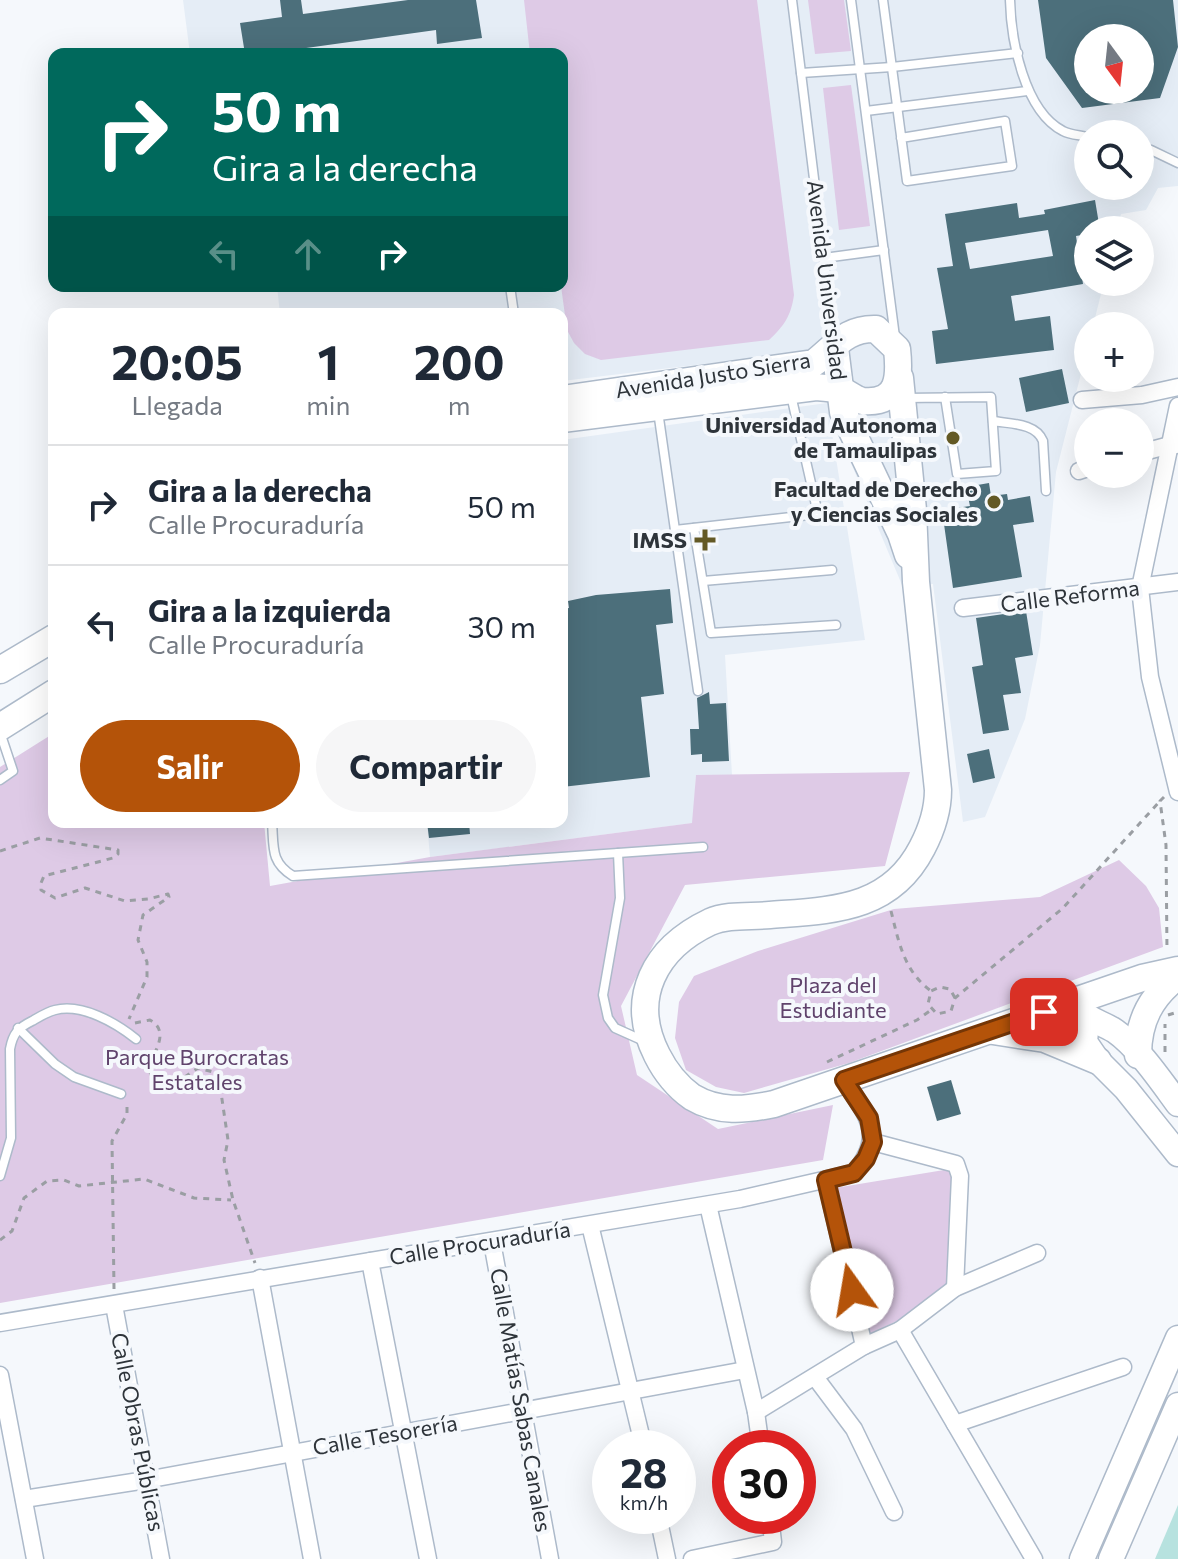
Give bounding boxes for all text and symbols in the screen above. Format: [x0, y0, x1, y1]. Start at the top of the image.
north arrow [1074, 24, 1154, 104]
map controls [1074, 24, 1154, 488]
text: 50 m [212, 75, 341, 144]
icon: right [80, 80, 184, 184]
button: search [1074, 120, 1154, 200]
text: Gira a la derecha [212, 144, 478, 188]
street label: Avenida Universidad [802, 178, 853, 382]
button: layers [1074, 216, 1154, 296]
icon: left [202, 232, 246, 276]
icon: ahead [286, 232, 330, 276]
icon: right [370, 232, 414, 276]
button: + [1074, 312, 1154, 392]
text: 20:05 [111, 331, 243, 390]
text: 1 [317, 331, 339, 390]
text: 200 [414, 331, 505, 390]
street label: Avenida Justo Sierra [613, 346, 813, 403]
text: Llegada [131, 389, 223, 420]
text: min [306, 389, 350, 420]
text: m [448, 389, 471, 420]
button: − [1074, 408, 1154, 488]
place label: Universidad Autonoma de Tamaulipas [705, 411, 937, 463]
marker: Universidad Autonoma de Tamaulipas [944, 429, 962, 447]
text: Gira a la derecha [148, 471, 372, 508]
place label: Facultad de Derecho y Ciencias Sociales [774, 475, 978, 527]
icon: right [80, 483, 124, 527]
text: 50 m [467, 487, 536, 524]
marker: Facultad de Derecho y Ciencias Sociales [985, 493, 1003, 511]
text: Calle Procuraduría [148, 508, 364, 539]
place label: IMSS [632, 526, 687, 553]
marker: IMSS [694, 529, 716, 551]
street label: Calle Reforma [999, 574, 1141, 617]
text: Gira a la izquierda [148, 591, 391, 628]
icon: left [80, 603, 124, 647]
text: 30 m [467, 607, 536, 644]
text: Calle Procuraduría [148, 628, 364, 659]
button: Salir [80, 720, 300, 812]
button: Compartir [316, 720, 536, 812]
park label: Plaza del Estudiante [779, 971, 887, 1023]
pin [1010, 978, 1078, 1046]
icon: arrive [1022, 990, 1066, 1034]
park label: Parque Burocratas Estatales [105, 1043, 289, 1095]
street label: Calle Procuraduría [387, 1215, 572, 1270]
position arrow [810, 1248, 894, 1332]
street label: Calle Matías Sabas Canales [485, 1266, 558, 1534]
street label: Calle Obras Públicas [106, 1330, 171, 1533]
street label: Calle Tesorería [310, 1408, 459, 1461]
speed limit sign: 30 [712, 1430, 816, 1534]
text: 28 [620, 1447, 668, 1496]
text: km/h [620, 1490, 668, 1514]

